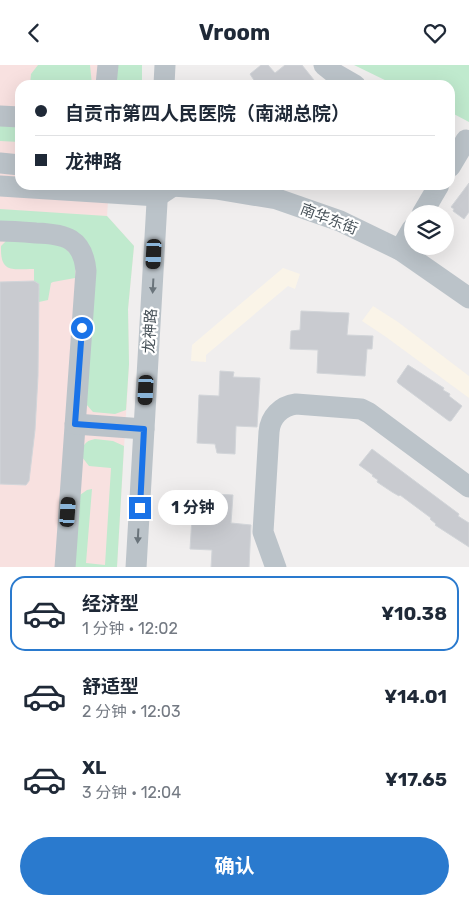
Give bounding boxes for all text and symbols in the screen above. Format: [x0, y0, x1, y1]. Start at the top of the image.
icon: back [20, 19, 48, 47]
text: Vroom [199, 19, 270, 46]
icon: heart [421, 19, 449, 47]
text: 自贡市第四人民医院（南湖总院） [65, 102, 350, 125]
text: 龙神路 [65, 150, 122, 173]
street label: 南华东街 [298, 200, 360, 238]
map controls [404, 205, 454, 255]
button: layers [404, 205, 454, 255]
car [145, 239, 162, 269]
one-way arrow [148, 278, 156, 294]
street label: 龙神路 [140, 308, 160, 354]
route start [71, 317, 93, 339]
car [137, 375, 154, 405]
callout: 1 分钟 [158, 491, 228, 525]
car [59, 497, 76, 527]
route end [129, 497, 151, 519]
text: 1 分钟 [171, 498, 215, 517]
one-way arrow [134, 528, 142, 544]
icon: car [22, 591, 67, 636]
text: 经济型 [82, 592, 139, 615]
text: ¥10.38 [381, 602, 447, 625]
text: 1 分钟 · 12:02 [82, 619, 178, 638]
icon: car [22, 674, 67, 719]
text: 舒适型 [82, 675, 139, 698]
text: ¥14.01 [384, 685, 447, 708]
text: 2 分钟 · 12:03 [82, 702, 181, 721]
text: XL [82, 756, 106, 779]
icon: car [22, 757, 67, 802]
text: ¥17.65 [385, 768, 447, 791]
text: 3 分钟 · 12:04 [82, 783, 181, 802]
button: 确认 [20, 837, 449, 895]

